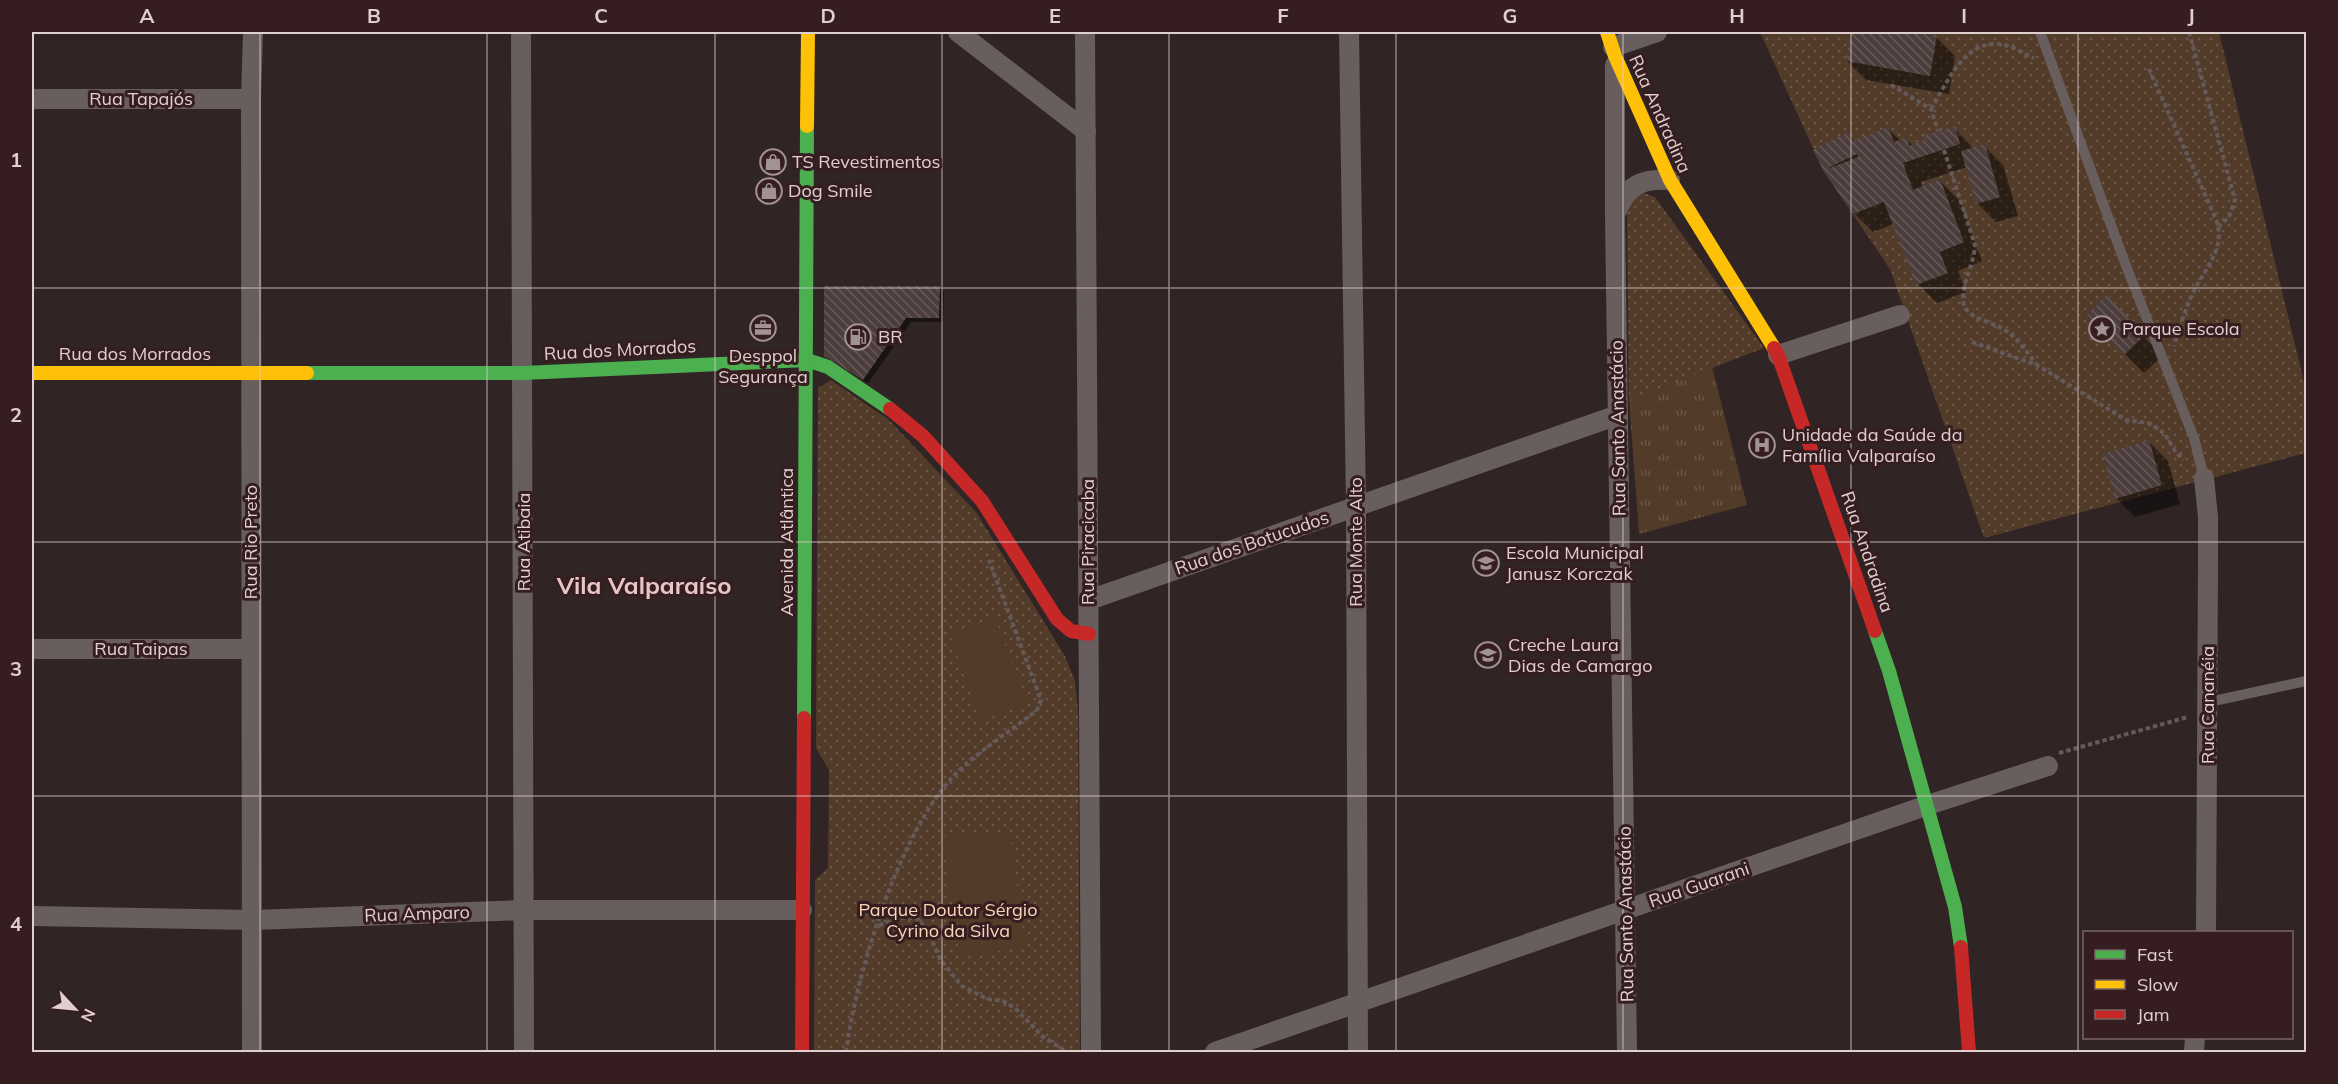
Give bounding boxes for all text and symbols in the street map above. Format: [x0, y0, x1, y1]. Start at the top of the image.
text: A [140, 3, 155, 28]
text: B [367, 3, 381, 28]
text: C [594, 3, 608, 28]
text: D [820, 3, 836, 28]
text: E [1049, 3, 1061, 28]
text: F [1277, 3, 1289, 28]
text: G [1503, 3, 1517, 28]
text: H [1729, 3, 1745, 28]
text: I [1961, 3, 1967, 28]
text: J [2187, 3, 2195, 28]
street label: Rua Andradina [1624, 51, 1697, 176]
street label: Rua Tapajós [89, 87, 193, 110]
text: 1 [10, 147, 22, 172]
shop icon: TS Revestimentos [758, 147, 788, 177]
place label: TS Revestimentos [792, 150, 941, 173]
shop icon: Dog Smile [754, 176, 784, 206]
place label: Dog Smile [788, 179, 873, 202]
office icon: Desppol Segurança [748, 313, 778, 343]
place icon: Parque Escola [2087, 314, 2117, 344]
place label: Parque Escola [2122, 317, 2240, 340]
fuel station icon: BR [843, 322, 873, 352]
place label: BR [878, 325, 903, 348]
street label: Rua dos Morrados [543, 334, 697, 365]
street label: Rua Santo Anastácio [1604, 340, 1631, 516]
street label: Rua dos Morrados [59, 342, 211, 365]
place label: Desppol Segurança [718, 344, 808, 388]
text: 2 [10, 402, 22, 427]
place label: Unidade da Saúde da Família Valparaíso [1782, 423, 1962, 467]
hospital icon: Unidade da Saúde da Família Valparaíso [1747, 430, 1777, 460]
street label: Avenida Atlântica [775, 468, 798, 616]
street label: Rua Monte Alto [1344, 477, 1367, 607]
street label: Rua Piracicaba [1076, 479, 1099, 605]
street label: Rua Rio Preto [239, 485, 262, 599]
street label: Rua Andradina [1836, 488, 1899, 615]
street label: Rua Atibaia [512, 493, 535, 591]
street label: Rua dos Botucudos [1172, 505, 1332, 580]
place label: Escola Municipal Janusz Korczak [1506, 541, 1644, 585]
school or university icon: Escola Municipal Janusz Korczak [1471, 548, 1501, 578]
district label: Vila Valparaíso [556, 570, 731, 600]
place label: Creche Laura Dias de Camargo [1508, 633, 1652, 677]
street label: Rua Taipas [94, 637, 188, 660]
school or university icon: Creche Laura Dias de Camargo [1473, 640, 1503, 670]
street label: Rua Cananéia [2196, 646, 2219, 764]
text: 3 [10, 656, 22, 681]
street label: Rua Santo Anastácio [1612, 826, 1639, 1002]
street label: Rua Guarani [1646, 857, 1752, 912]
park label: Parque Doutor Sérgio Cyrino da Silva [859, 898, 1037, 942]
street label: Rua Amparo [364, 900, 470, 927]
text: 4 [10, 911, 22, 936]
legend [2083, 931, 2293, 1039]
text: Fast [2137, 943, 2173, 966]
text: Slow [2137, 973, 2179, 996]
north arrow [45, 979, 105, 1039]
text: Jam [2137, 1003, 2170, 1026]
text: N [77, 1006, 100, 1025]

